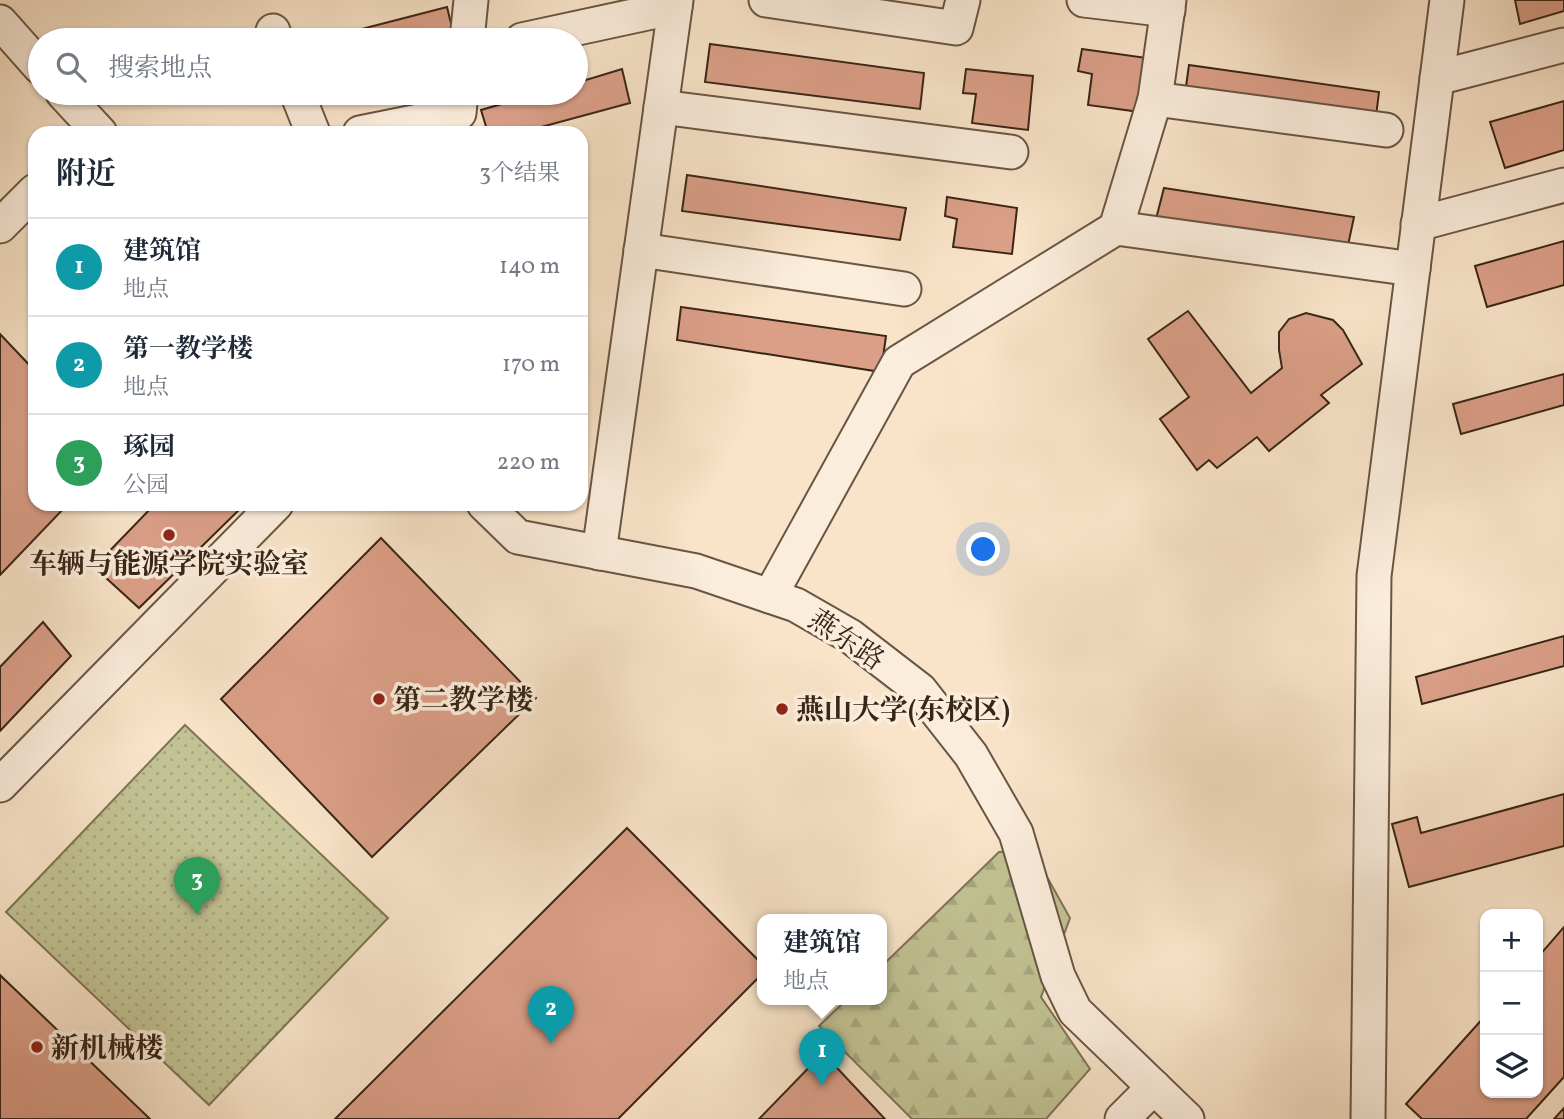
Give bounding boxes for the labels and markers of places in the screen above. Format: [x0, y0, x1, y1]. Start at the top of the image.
marker: 车辆与能源学院实验室 [161, 527, 177, 543]
place label: 车辆与能源学院实验室 [29, 546, 309, 585]
place label: 第二教学楼 [393, 682, 533, 721]
marker: 第二教学楼 [371, 691, 387, 707]
place label: 燕山大学(东校区) [796, 692, 1010, 731]
marker: 燕山大学(东校区) [774, 701, 790, 717]
pin: 3 [174, 857, 220, 915]
pin: 2 [528, 986, 574, 1044]
pin: 1 [799, 1028, 845, 1086]
place label: 新机械楼 [51, 1030, 163, 1069]
marker: 新机械楼 [29, 1039, 45, 1055]

